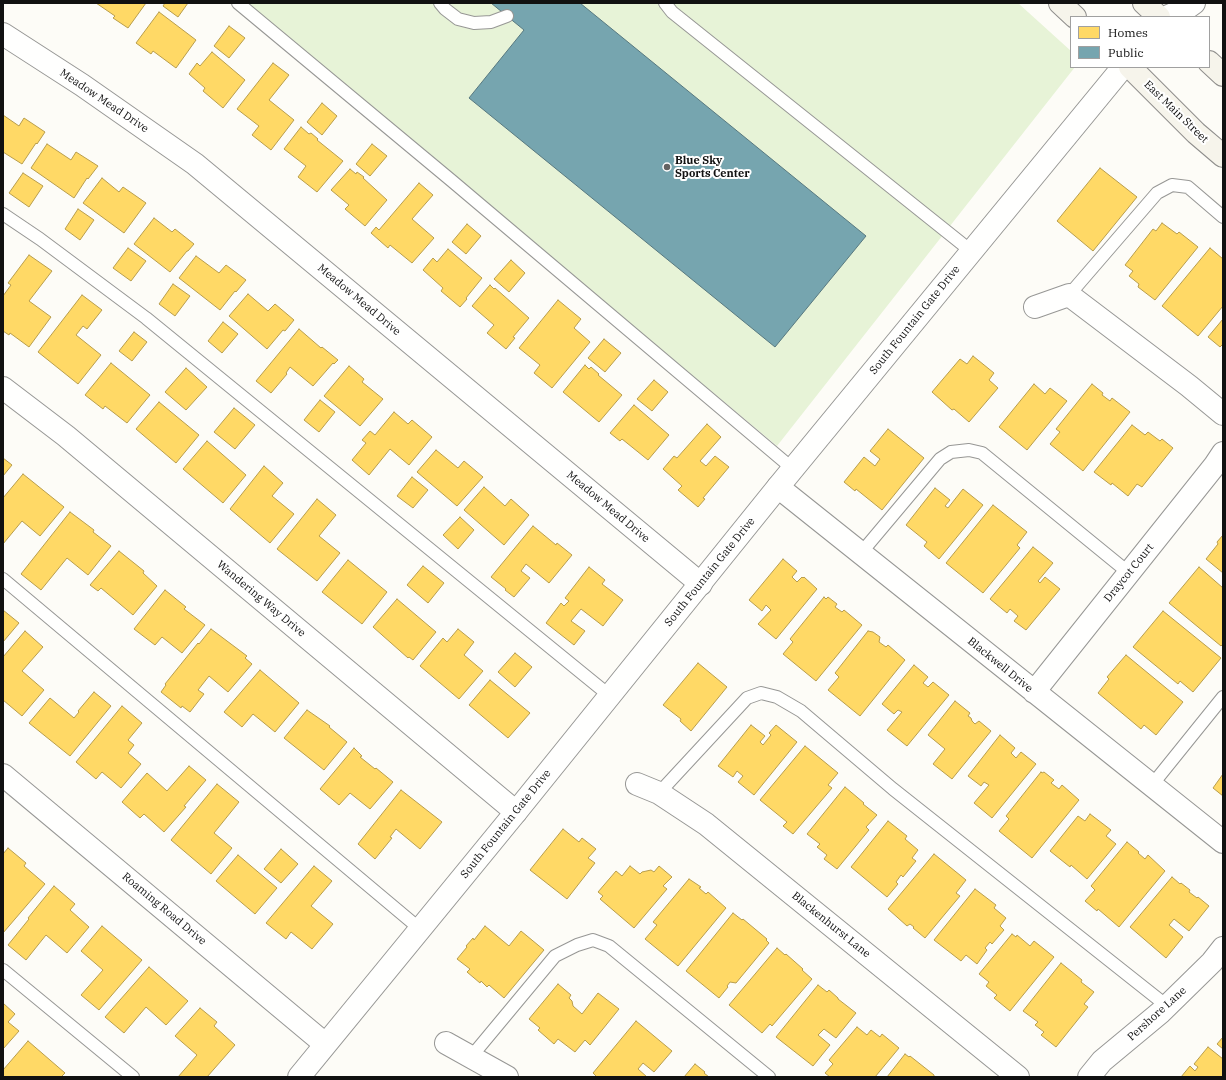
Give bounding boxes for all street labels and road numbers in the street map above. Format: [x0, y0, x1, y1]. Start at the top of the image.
street label: Meadow Mead Drive [57, 66, 151, 136]
street label: East Main Street [1141, 78, 1211, 146]
street label: Meadow Mead Drive [315, 261, 403, 339]
street label: South Fountain Gate Drive [867, 263, 963, 377]
street label: Meadow Mead Drive [564, 468, 652, 546]
street label: South Fountain Gate Drive [662, 515, 758, 629]
street label: Draycot Court [1101, 541, 1157, 605]
street label: Wandering Way Drive [214, 558, 308, 640]
street label: Blackwell Drive [965, 635, 1035, 695]
street label: South Fountain Gate Drive [458, 767, 554, 881]
street label: Roaming Road Drive [119, 870, 209, 948]
street label: Blackenhurst Lane [789, 889, 873, 961]
street label: Pershore Lane [1125, 984, 1189, 1044]

